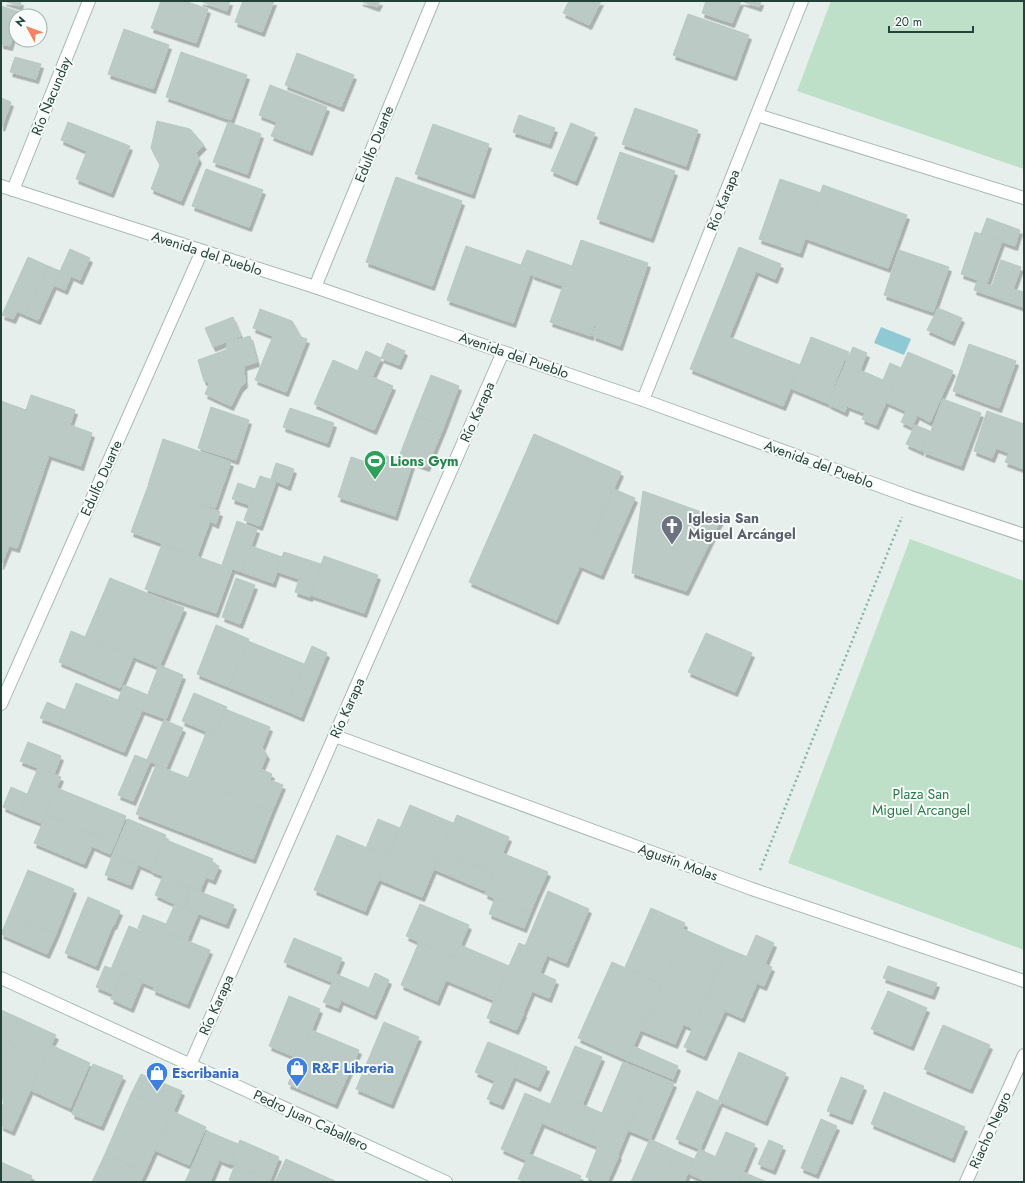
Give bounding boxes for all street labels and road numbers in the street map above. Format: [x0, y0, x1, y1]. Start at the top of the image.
street label: Río Ñacunday [26, 53, 76, 138]
street label: Edulfo Duarte [350, 103, 398, 185]
street label: Río Karapa [702, 166, 744, 234]
street label: Avenida del Pueblo [149, 226, 265, 280]
street label: Avenida del Pueblo [456, 327, 572, 383]
street label: Río Karapa [455, 379, 499, 445]
street label: Avenida del Pueblo [762, 435, 877, 493]
street label: Edulfo Duarte [75, 437, 127, 519]
street label: Río Karapa [325, 675, 369, 741]
street label: Agustín Molas [635, 838, 721, 886]
street label: Río Karapa [194, 972, 238, 1038]
street label: Pedro Juan Caballero [250, 1085, 372, 1156]
street label: Riacho Negro [964, 1088, 1016, 1172]

